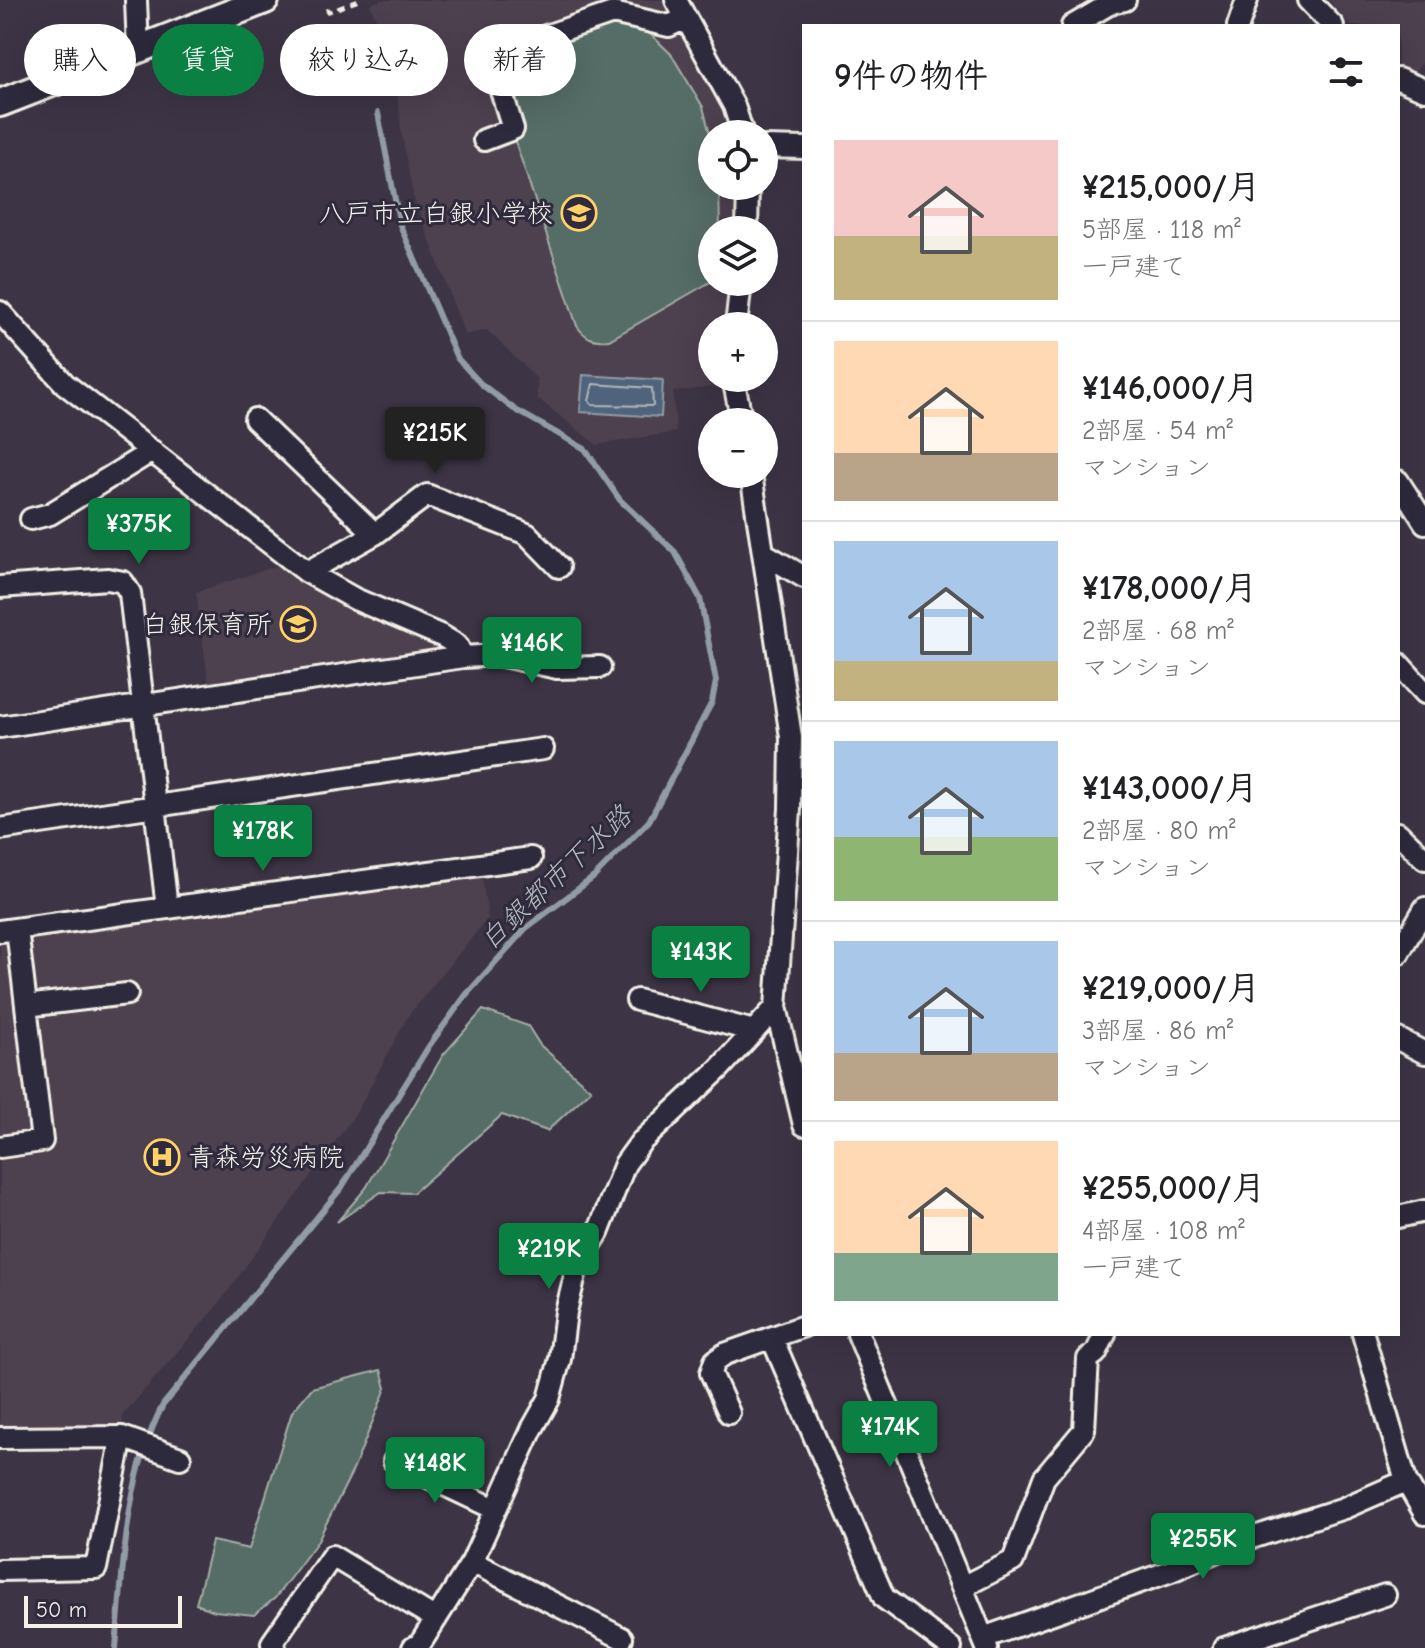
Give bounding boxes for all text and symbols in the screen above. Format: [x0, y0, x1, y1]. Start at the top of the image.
chip: 購入 [24, 24, 136, 96]
chip: 賃貸 [152, 24, 264, 96]
chip: 絞り込み [280, 24, 448, 96]
chip: 新着 [464, 24, 576, 96]
icon: filters [1324, 50, 1368, 94]
text: 9件の物件 [834, 56, 988, 96]
map controls [698, 120, 778, 488]
button: locate [698, 120, 778, 200]
text: ¥215,000/月 [1082, 167, 1261, 207]
icon: home [898, 172, 994, 268]
school or university icon: 八戸市立白銀小学校 [560, 194, 598, 232]
place label: 八戸市立白銀小学校 [319, 199, 553, 229]
text: 5部屋 · 118 m² [1082, 215, 1241, 245]
button: layers [698, 216, 778, 296]
text: 一戸建て [1082, 252, 1186, 282]
button: + [698, 312, 778, 392]
text: ¥146,000/月 [1082, 368, 1259, 408]
icon: home [898, 373, 994, 469]
pin: ¥215K [379, 407, 491, 475]
button: − [698, 408, 778, 488]
text: 2部屋 · 54 m² [1082, 416, 1233, 446]
text: ¥215K [403, 418, 467, 448]
text: マンション [1082, 453, 1211, 483]
pin: ¥375K [83, 498, 195, 566]
text: ¥375K [106, 509, 172, 539]
text: ¥178,000/月 [1082, 568, 1258, 608]
icon: home [898, 573, 994, 669]
school or university icon: 白銀保育所 [279, 605, 317, 643]
place label: 白銀保育所 [142, 610, 272, 640]
text: 2部屋 · 68 m² [1082, 616, 1234, 646]
pin: ¥146K [476, 617, 588, 685]
text: ¥146K [500, 628, 564, 658]
text: マンション [1082, 653, 1211, 683]
text: ¥143,000/月 [1082, 768, 1258, 808]
icon: home [898, 773, 994, 869]
water label: 白銀都市下水路 [473, 798, 640, 956]
pin: ¥178K [207, 805, 319, 873]
text: ¥178K [232, 816, 294, 846]
text: 2部屋 · 80 m² [1082, 816, 1235, 846]
text: マンション [1082, 853, 1211, 883]
pin: ¥143K [645, 926, 757, 994]
text: ¥143K [670, 937, 732, 967]
text: ¥219,000/月 [1082, 968, 1261, 1008]
icon: home [898, 973, 994, 1069]
text: 3部屋 · 86 m² [1082, 1016, 1233, 1046]
text: マンション [1082, 1053, 1211, 1083]
hospital icon: 青森労災病院 [143, 1138, 181, 1176]
place label: 青森労災病院 [188, 1143, 344, 1173]
text: ¥255,000/月 [1082, 1168, 1266, 1208]
icon: home [898, 1173, 994, 1269]
text: 4部屋 · 108 m² [1082, 1216, 1245, 1246]
pin: ¥219K [493, 1223, 605, 1291]
text: ¥219K [517, 1234, 581, 1264]
text: 一戸建て [1082, 1253, 1186, 1283]
pin: ¥174K [834, 1401, 946, 1469]
text: ¥174K [860, 1412, 920, 1442]
pin: ¥148K [379, 1437, 491, 1505]
text: ¥148K [404, 1448, 466, 1478]
pin: ¥255K [1147, 1513, 1259, 1581]
text: ¥255K [1169, 1524, 1237, 1554]
scale bar [24, 1592, 182, 1628]
text: 50 m [36, 1597, 87, 1623]

